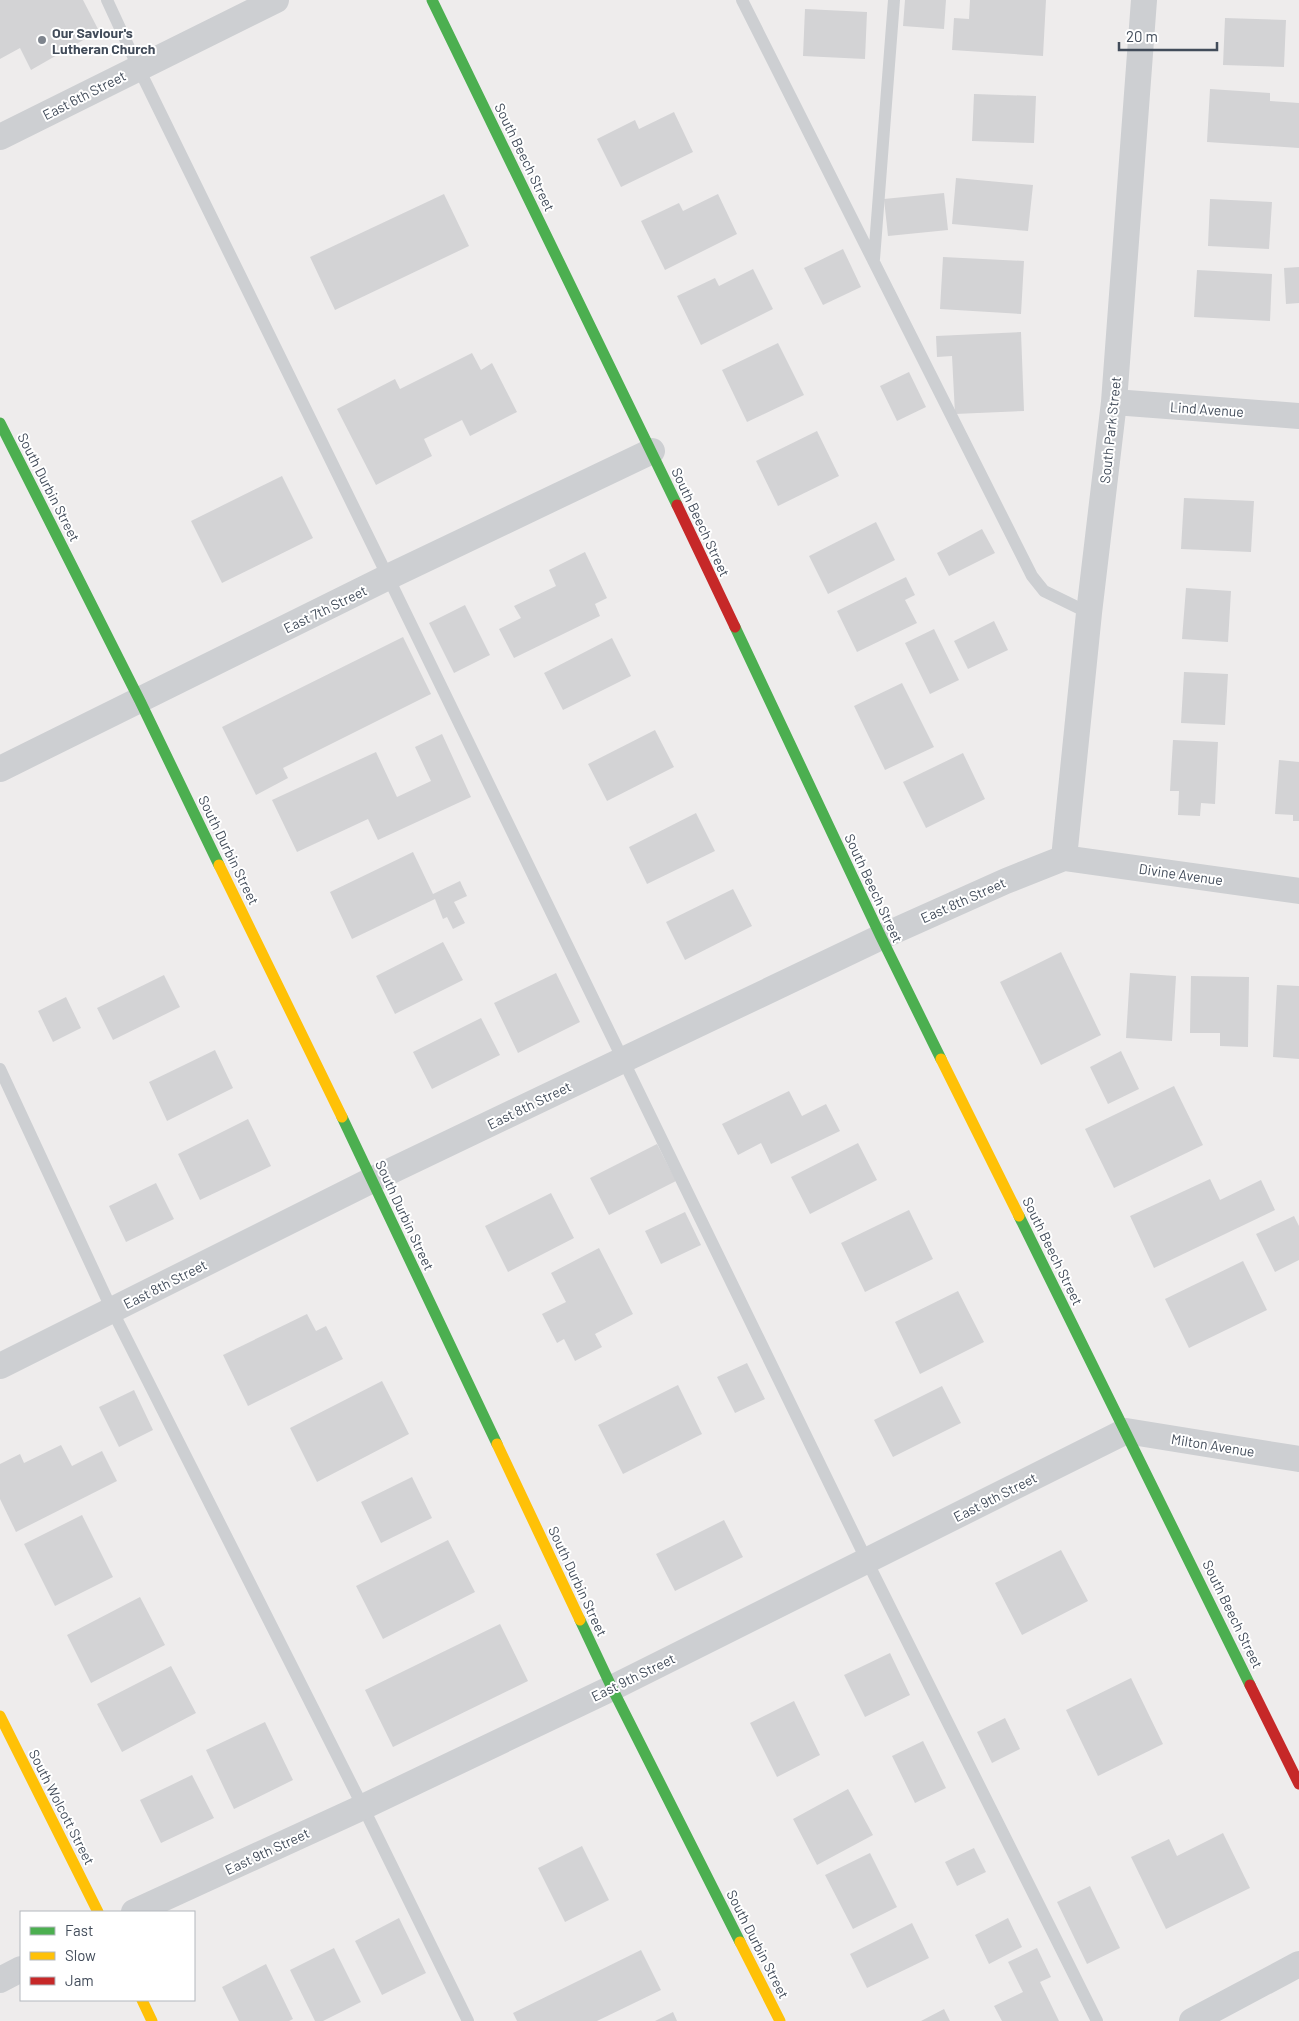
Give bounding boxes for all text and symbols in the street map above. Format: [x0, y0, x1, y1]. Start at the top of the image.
scale bar [1119, 20, 1216, 52]
place label: Our Saviour's Lutheran Church [52, 24, 156, 57]
text: 20 m [1126, 27, 1158, 45]
marker: Our Saviour's Lutheran Church [36, 34, 48, 46]
street label: East 6th Street [40, 67, 128, 123]
street label: South Beech Street [491, 100, 559, 214]
street label: South Park Street [1096, 376, 1124, 484]
street label: Lind Avenue [1170, 398, 1244, 420]
street label: South Durbin Street [14, 430, 84, 544]
street label: South Beech Street [668, 465, 734, 579]
street label: East 7th Street [281, 582, 369, 636]
street label: South Durbin Street [195, 793, 263, 907]
street label: South Beech Street [841, 831, 907, 945]
street label: Divine Avenue [1138, 860, 1224, 888]
street label: East 8th Street [918, 874, 1008, 926]
street label: East 8th Street [484, 1077, 574, 1133]
street label: South Durbin Street [372, 1157, 438, 1273]
street label: South Beech Street [1019, 1194, 1087, 1308]
street label: East 8th Street [121, 1256, 209, 1312]
street label: Milton Avenue [1170, 1430, 1256, 1460]
street label: East 9th Street [951, 1469, 1039, 1525]
street label: South Durbin Street [545, 1523, 611, 1639]
street label: South Beech Street [1199, 1557, 1267, 1671]
street label: East 9th Street [588, 1649, 678, 1705]
street label: South Wolcott Street [26, 1746, 98, 1868]
street label: East 9th Street [222, 1824, 312, 1878]
street label: South Durbin Street [723, 1887, 793, 2001]
legend [20, 1911, 195, 2001]
text: Fast [65, 1921, 93, 1939]
text: Slow [65, 1946, 96, 1964]
text: Jam [65, 1971, 94, 1989]

